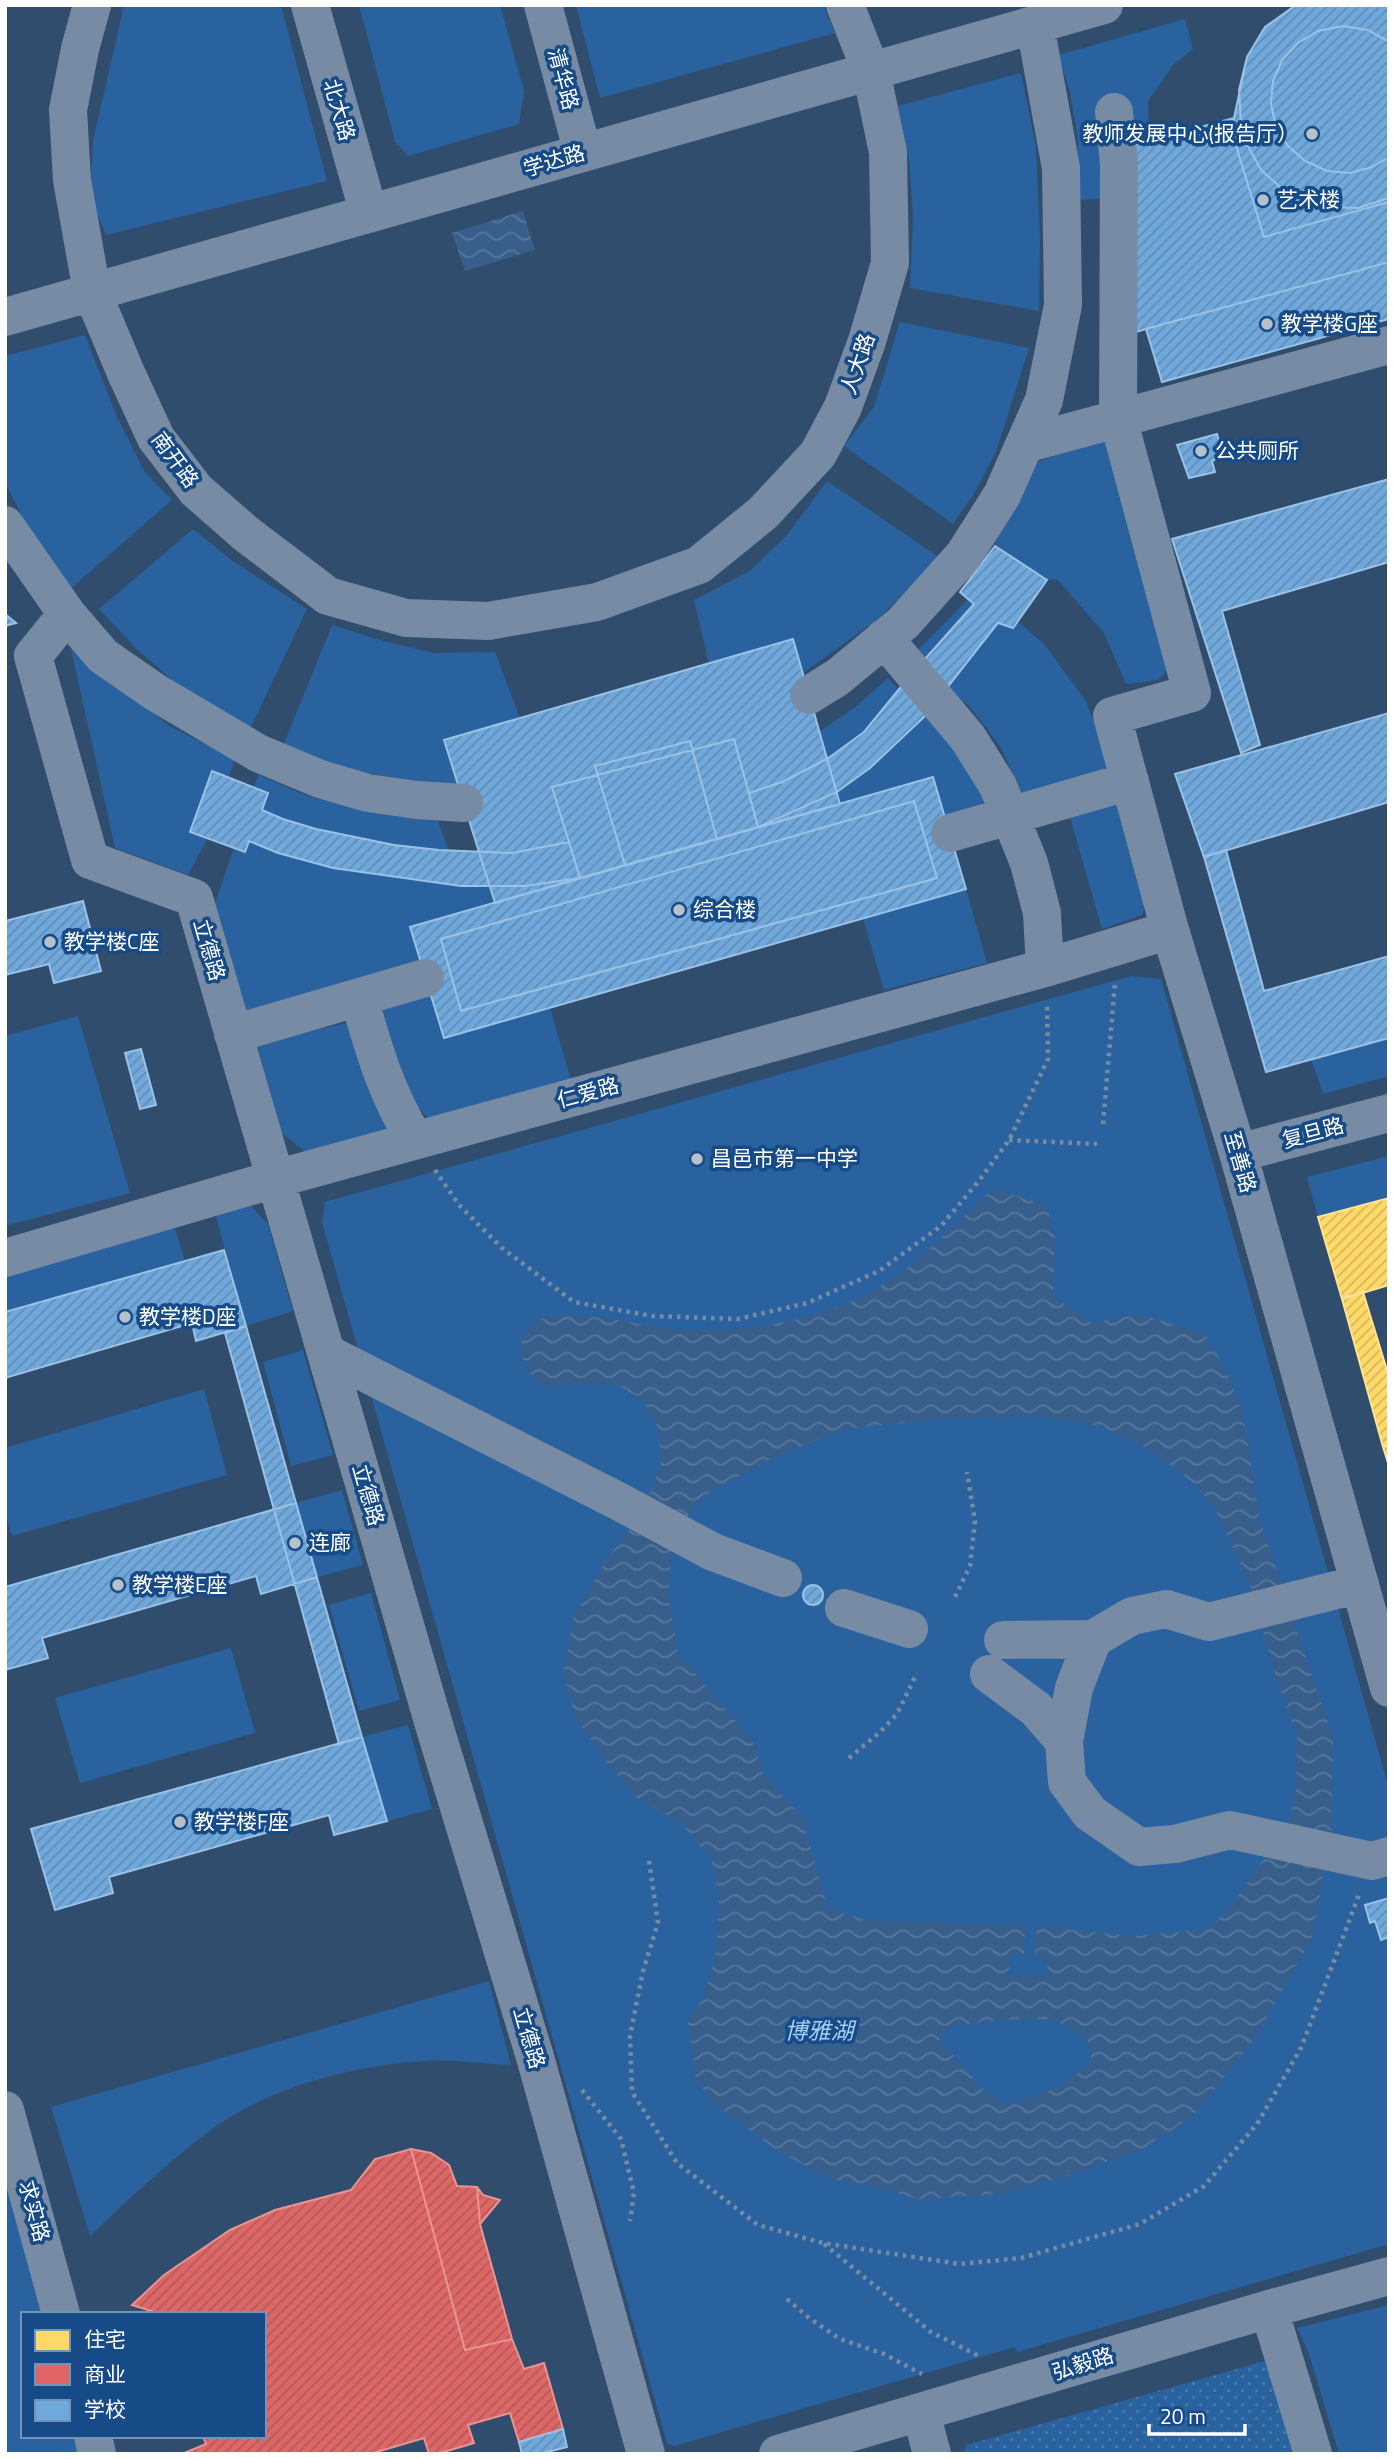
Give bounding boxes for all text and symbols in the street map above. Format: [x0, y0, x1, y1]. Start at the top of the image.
street label: 清华路 [540, 44, 588, 113]
street label: 北大路 [316, 75, 364, 144]
place label: 教师发展中心(报告厅） [1082, 117, 1298, 149]
marker: 教师发展中心(报告厅） [1304, 126, 1320, 142]
street label: 学达路 [519, 136, 588, 184]
place label: 艺术楼 [1277, 183, 1340, 215]
marker: 艺术楼 [1255, 192, 1271, 208]
place label: 教学楼G座 [1281, 307, 1378, 339]
marker: 教学楼G座 [1259, 316, 1275, 332]
street label: 人大路 [832, 329, 882, 399]
street label: 南开路 [144, 425, 207, 494]
place label: 公共厕所 [1215, 434, 1299, 466]
marker: 公共厕所 [1193, 443, 1209, 459]
place label: 综合楼 [693, 893, 756, 925]
marker: 综合楼 [671, 902, 687, 918]
street label: 立德路 [186, 915, 234, 984]
place label: 教学楼C座 [64, 925, 159, 957]
marker: 教学楼C座 [42, 934, 58, 950]
street label: 仁爱路 [553, 1068, 622, 1116]
street label: 复旦路 [1278, 1108, 1347, 1156]
street label: 至善路 [1217, 1127, 1265, 1196]
place label: 昌邑市第一中学 [711, 1142, 858, 1174]
marker: 昌邑市第一中学 [689, 1151, 705, 1167]
place label: 教学楼D座 [139, 1300, 237, 1332]
marker: 教学楼D座 [117, 1309, 133, 1325]
street label: 立德路 [345, 1460, 393, 1529]
place label: 连廊 [309, 1526, 351, 1558]
marker: 连廊 [287, 1535, 303, 1551]
place label: 教学楼E座 [132, 1568, 228, 1600]
marker: 教学楼E座 [110, 1577, 126, 1593]
place label: 教学楼F座 [194, 1805, 289, 1837]
marker: 教学楼F座 [172, 1814, 188, 1830]
street label: 立德路 [506, 2003, 554, 2072]
water label: 博雅湖 [785, 2013, 857, 2048]
street label: 求实路 [11, 2176, 59, 2245]
legend [21, 2312, 266, 2438]
text: 住宅 [84, 2323, 126, 2355]
street label: 弘毅路 [1048, 2339, 1118, 2388]
text: 商业 [84, 2358, 126, 2390]
scale bar [1149, 2392, 1245, 2436]
text: 学校 [84, 2393, 126, 2425]
text: 20 m [1160, 2400, 1206, 2432]

